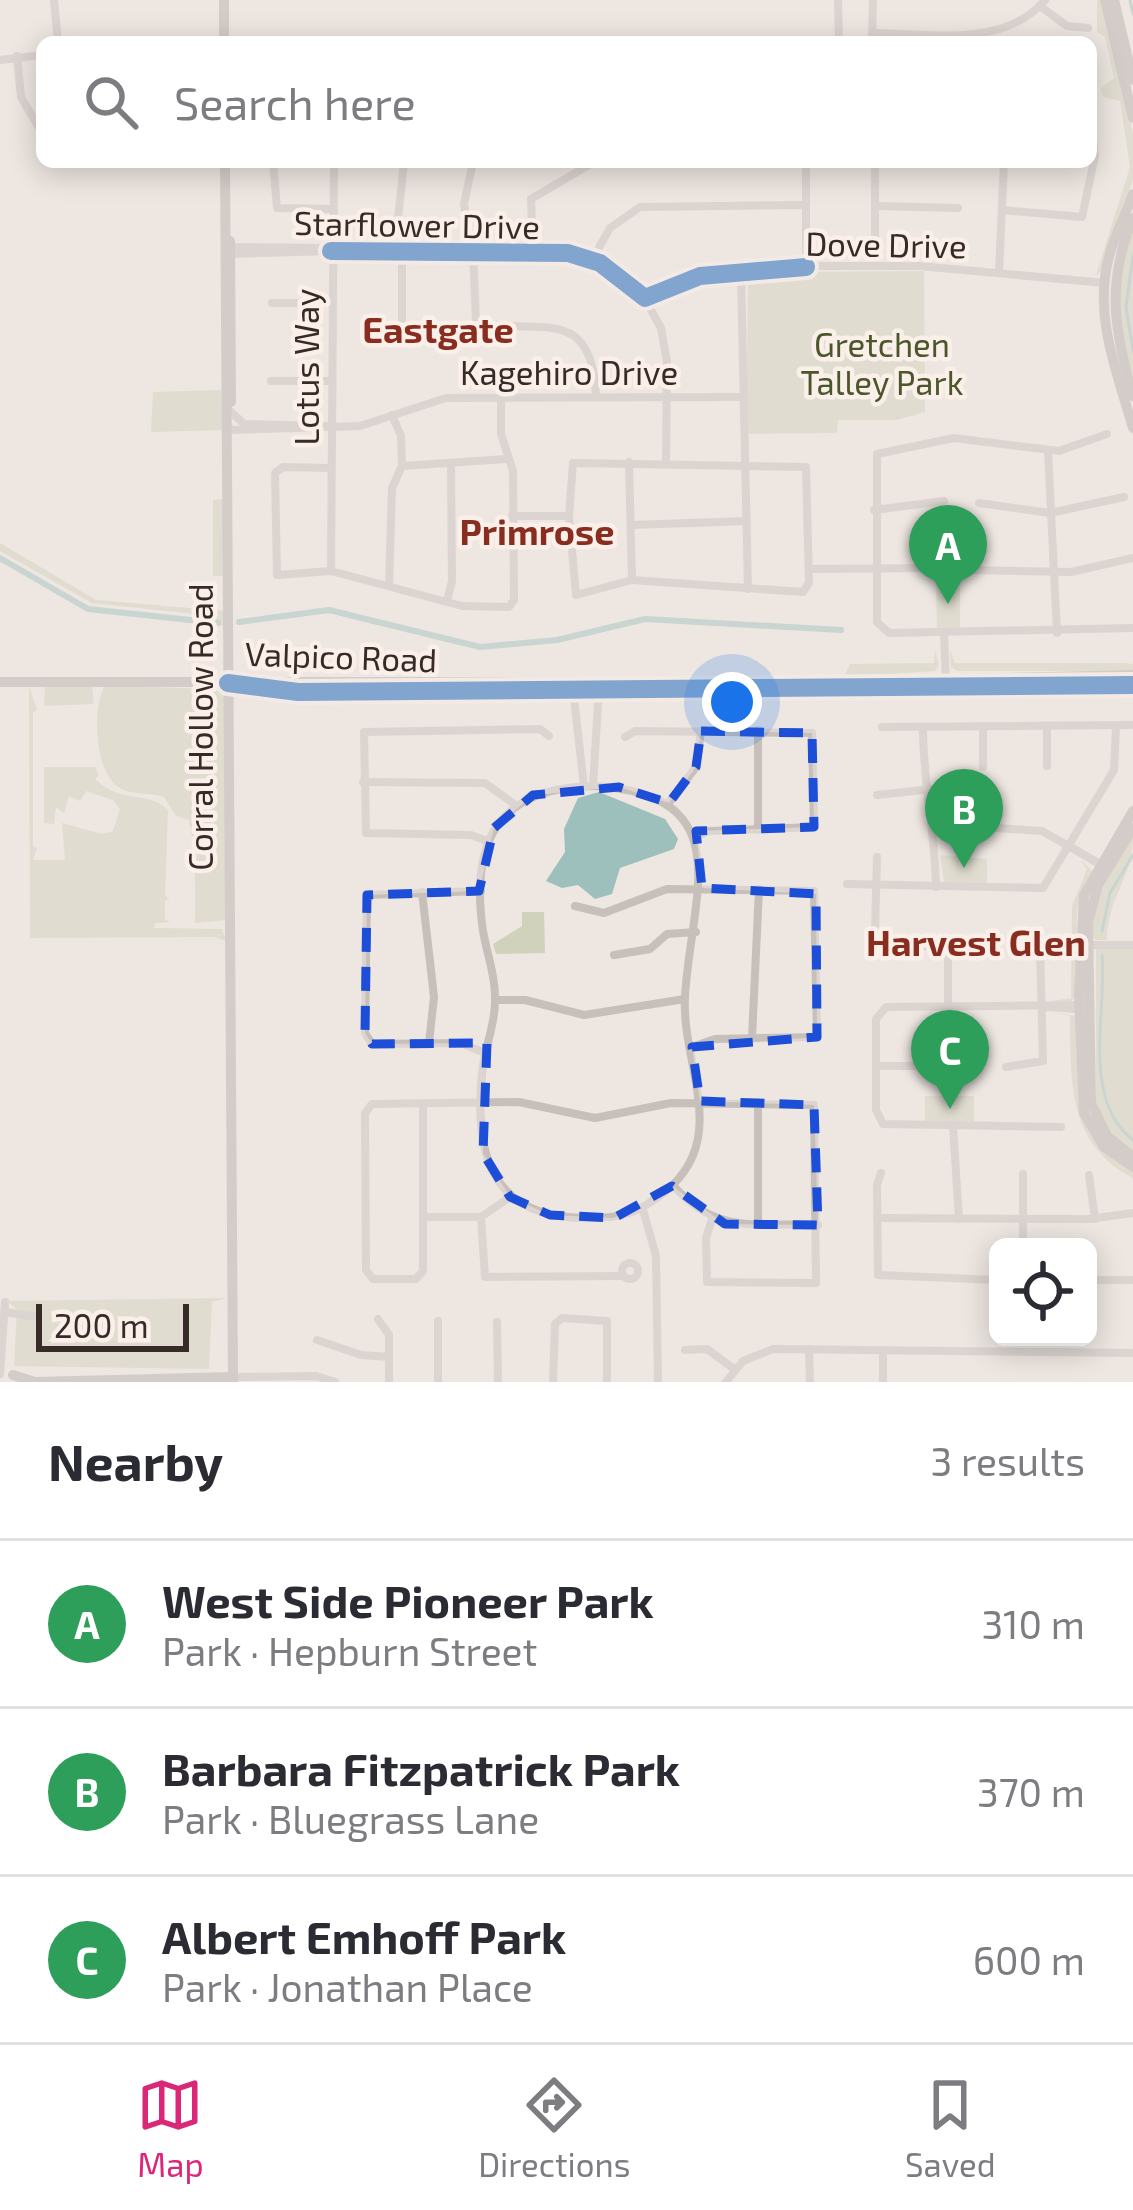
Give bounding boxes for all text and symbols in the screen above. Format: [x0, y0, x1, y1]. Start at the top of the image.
search box [36, 36, 1097, 168]
icon: search [78, 69, 144, 135]
text: Search here [174, 75, 416, 129]
street label: Starflower Drive [294, 202, 540, 246]
street label: Dove Drive [805, 223, 967, 265]
street label: Lotus Way [286, 288, 326, 446]
district label: Eastgate [362, 307, 514, 350]
park label: Gretchen Talley Park [801, 324, 964, 402]
street label: Kagehiro Drive [460, 352, 678, 392]
pin: A [909, 505, 987, 604]
district label: Primrose [460, 509, 615, 552]
street label: Corral Hollow Road [180, 583, 220, 871]
street label: Valpico Road [244, 633, 438, 679]
your location [702, 672, 762, 732]
pin: B [925, 769, 1003, 868]
district label: Harvest Glen [866, 920, 1086, 963]
pin: C [911, 1010, 989, 1109]
map controls [989, 1238, 1097, 1346]
button: locate [989, 1238, 1097, 1346]
scale bar [36, 1298, 189, 1351]
text: 200 m [54, 1305, 149, 1345]
text: Nearby [48, 1430, 223, 1491]
text: 3 results [931, 1437, 1085, 1484]
text: West Side Pioneer Park [162, 1573, 654, 1627]
text: A [74, 1600, 100, 1647]
text: 310 m [981, 1600, 1085, 1647]
text: Park · Hepburn Street [162, 1627, 537, 1674]
text: Barbara Fitzpatrick Park [162, 1741, 680, 1795]
text: B [75, 1768, 99, 1815]
text: 370 m [977, 1768, 1085, 1815]
text: Park · Bluegrass Lane [162, 1795, 539, 1842]
text: Albert Emhoff Park [162, 1909, 566, 1963]
text: C [76, 1936, 98, 1983]
text: 600 m [973, 1936, 1085, 1983]
text: Park · Jonathan Place [162, 1963, 533, 2010]
tab: Map [137, 2072, 204, 2184]
tab: Directions [478, 2072, 630, 2184]
tab: Saved [905, 2072, 996, 2184]

